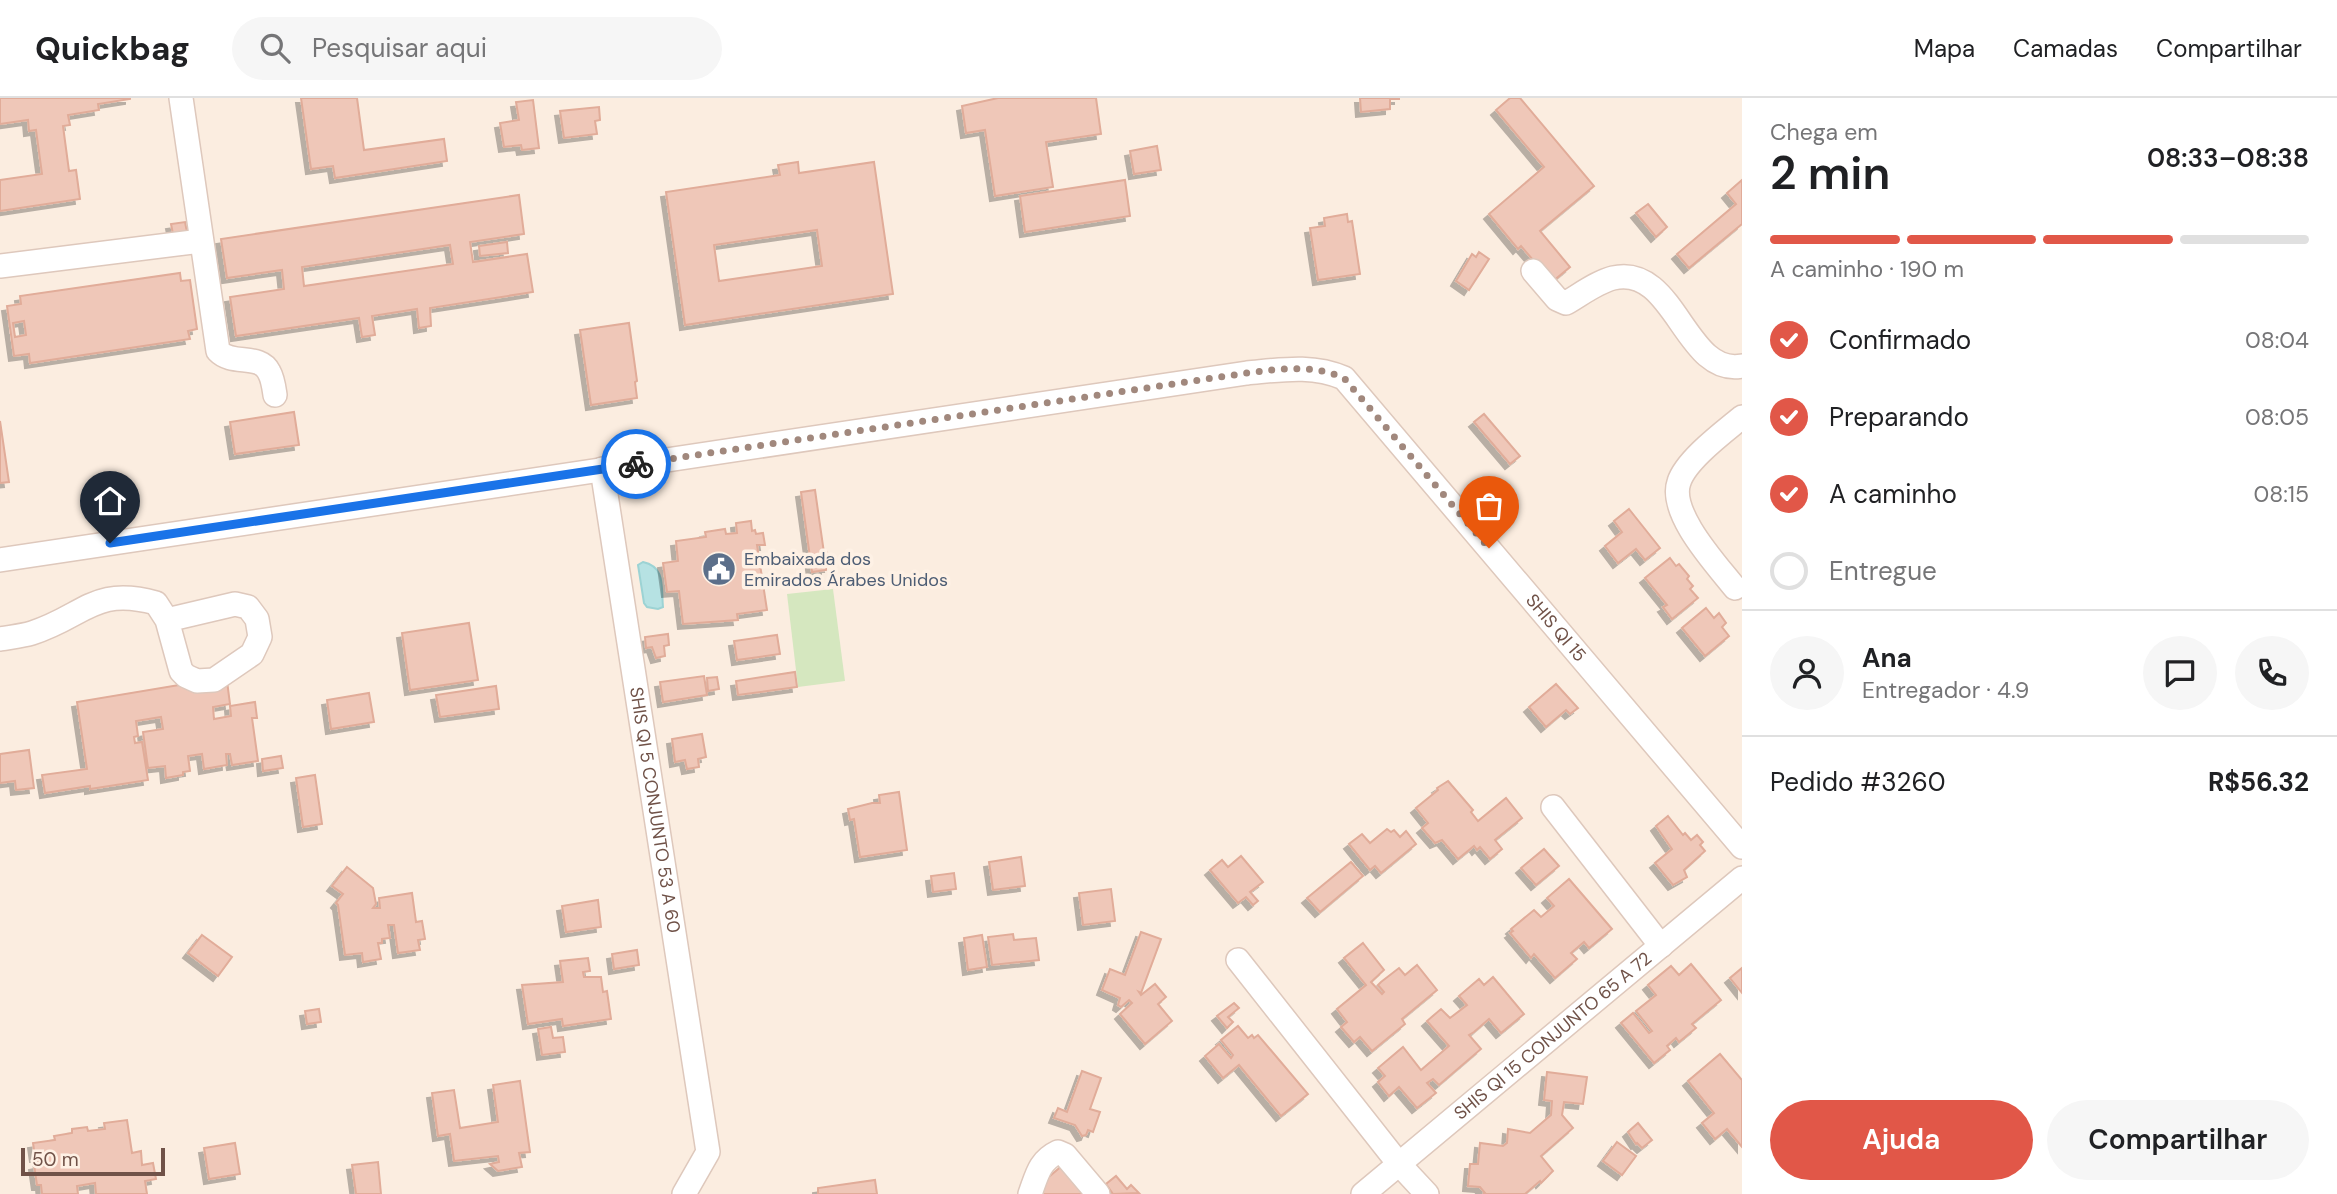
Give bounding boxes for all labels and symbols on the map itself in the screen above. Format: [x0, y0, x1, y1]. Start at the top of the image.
courier [601, 429, 671, 499]
pin [80, 471, 140, 543]
pin [1459, 476, 1519, 548]
place label: Embaixada dos Emirados Árabes Unidos [744, 547, 948, 592]
public building icon: Embaixada dos Emirados Árabes Unidos [700, 550, 738, 588]
street label: SHIS QI 15 [1520, 589, 1592, 667]
street label: SHIS QI 5 CONJUNTO 53 A 60 [624, 685, 686, 935]
street label: SHIS QI 15 CONJUNTO 65 A 72 [1449, 946, 1657, 1125]
scale bar [21, 1145, 164, 1177]

